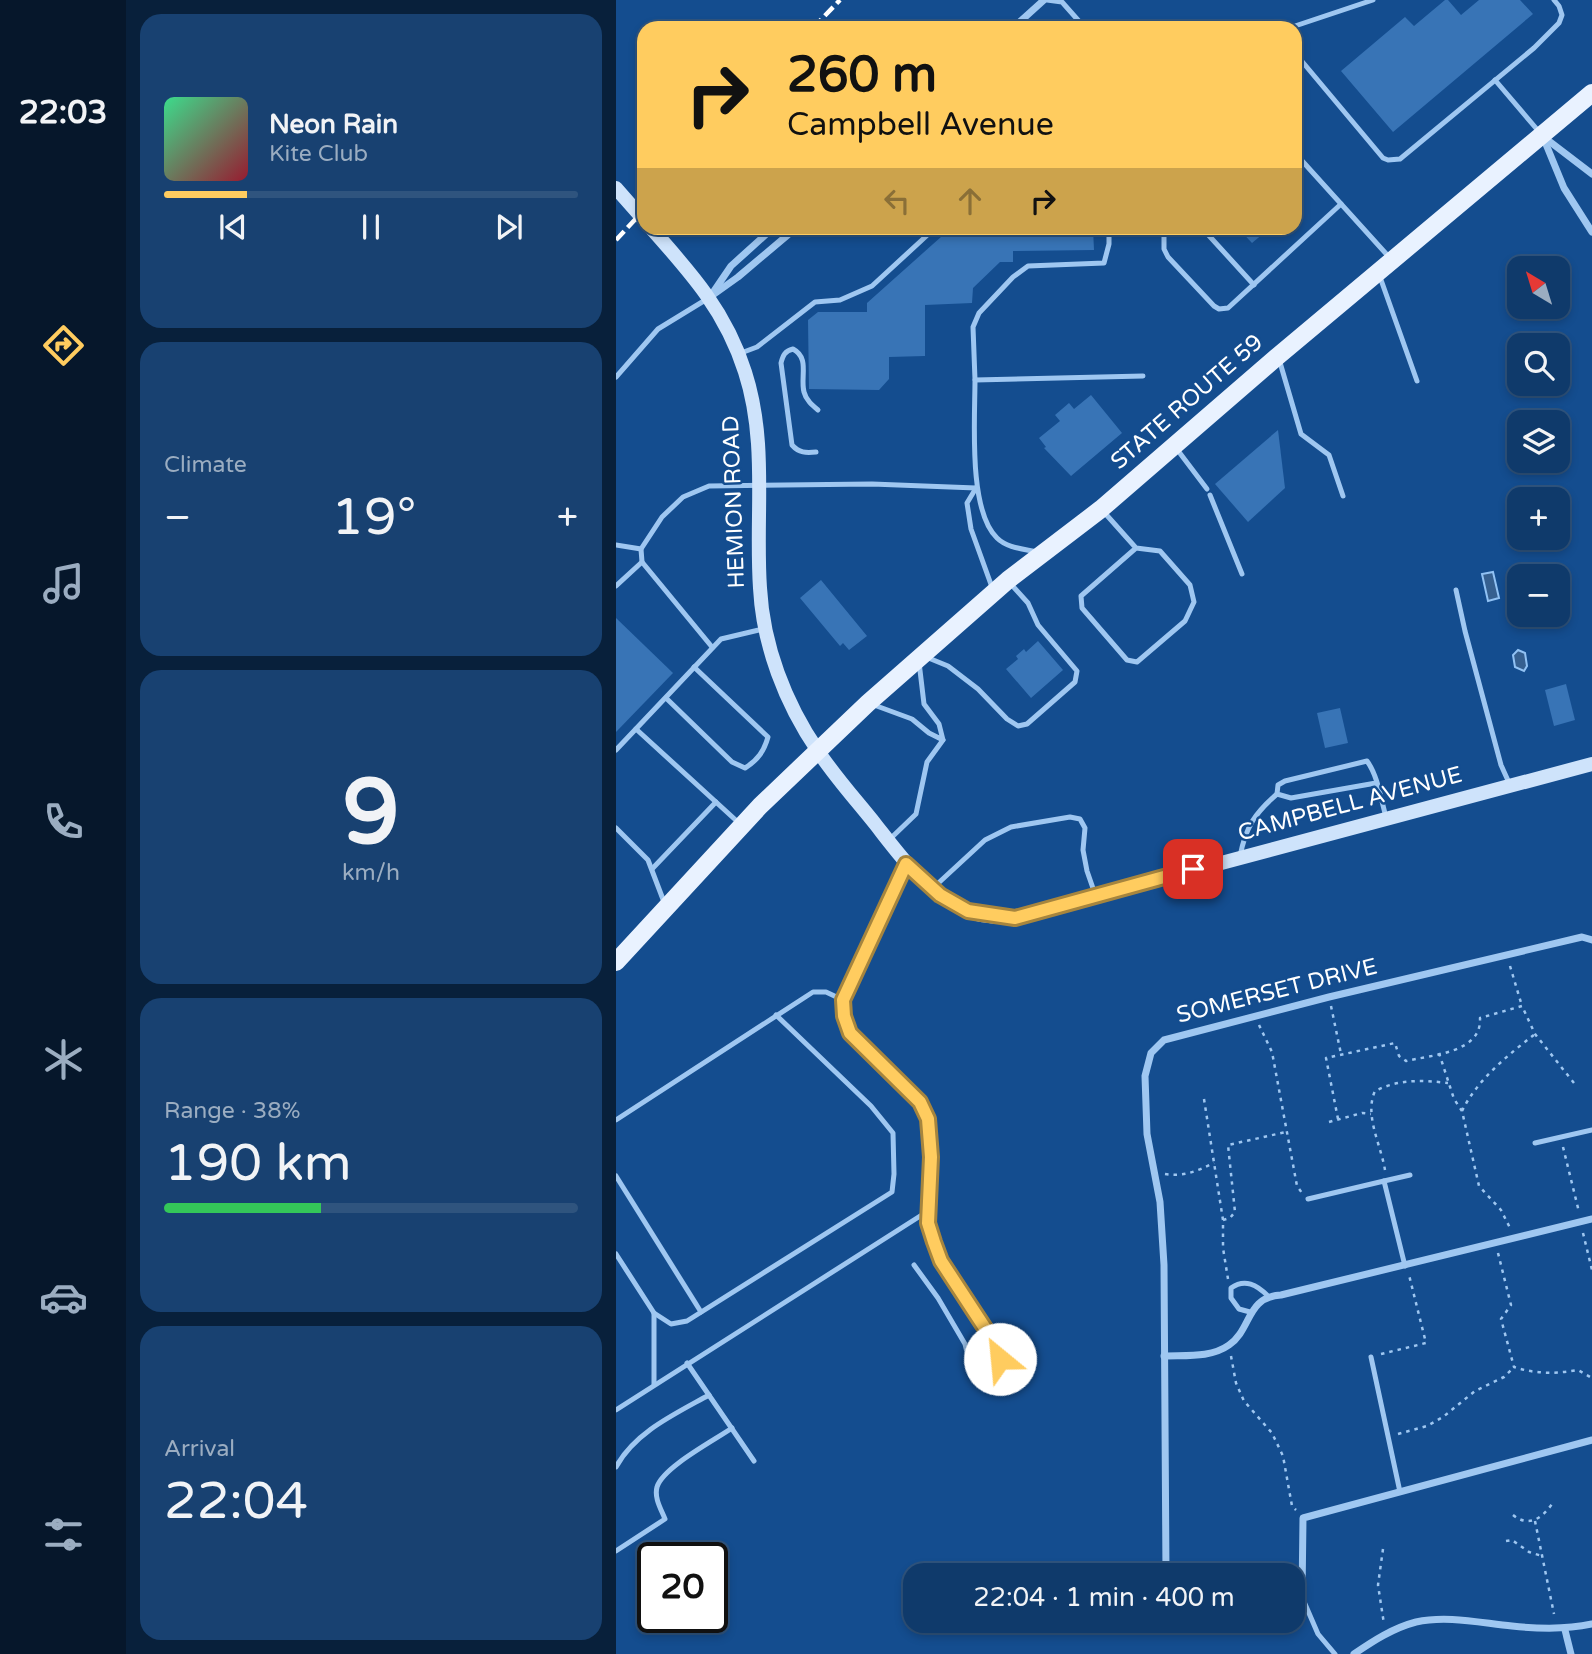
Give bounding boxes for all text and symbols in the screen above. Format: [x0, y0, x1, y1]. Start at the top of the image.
text: 260 m [787, 46, 937, 105]
icon: right [672, 49, 763, 140]
text: 22:03 [19, 94, 107, 132]
text: Campbell Avenue [787, 106, 1054, 144]
text: Neon Rain [269, 109, 398, 140]
text: Kite Club [269, 140, 368, 168]
icon: left [878, 182, 916, 220]
icon: ahead [951, 182, 989, 220]
icon: right [1024, 182, 1062, 220]
icon: previous [214, 208, 252, 246]
icon: pause [352, 208, 390, 246]
icon: next [490, 208, 528, 246]
north arrow [1507, 256, 1570, 318]
map controls [1507, 256, 1570, 627]
icon: directions [39, 321, 88, 370]
street label: STATE ROUTE 59 [1105, 328, 1269, 476]
button: search [1507, 333, 1570, 396]
button: layers [1507, 410, 1570, 473]
street label: HEMION ROAD [717, 415, 751, 589]
text: Climate [164, 451, 247, 479]
text: 19° [331, 486, 416, 549]
button: + [1507, 487, 1570, 550]
text: − [164, 495, 191, 541]
text: + [557, 495, 578, 541]
icon: music [39, 559, 88, 608]
button: − [1507, 564, 1570, 627]
text: 9 [342, 758, 400, 868]
street label: CAMPBELL AVENUE [1235, 761, 1465, 847]
icon: phone [39, 797, 88, 846]
pin [1163, 839, 1223, 899]
icon: arrive [1174, 850, 1212, 888]
text: km/h [342, 859, 400, 887]
street label: SOMERSET DRIVE [1174, 953, 1380, 1029]
icon: climate [39, 1035, 88, 1084]
text: Range · 38% [164, 1097, 300, 1125]
text: 190 km [164, 1132, 352, 1195]
icon: car [39, 1273, 88, 1322]
position arrow [963, 1322, 1037, 1396]
text: Arrival [164, 1435, 235, 1463]
text: 22:04 [164, 1470, 308, 1533]
icon: filters [39, 1510, 88, 1559]
speed limit sign: 20 [637, 1542, 728, 1633]
text: 22:04 · 1 min · 400 m [973, 1582, 1235, 1613]

